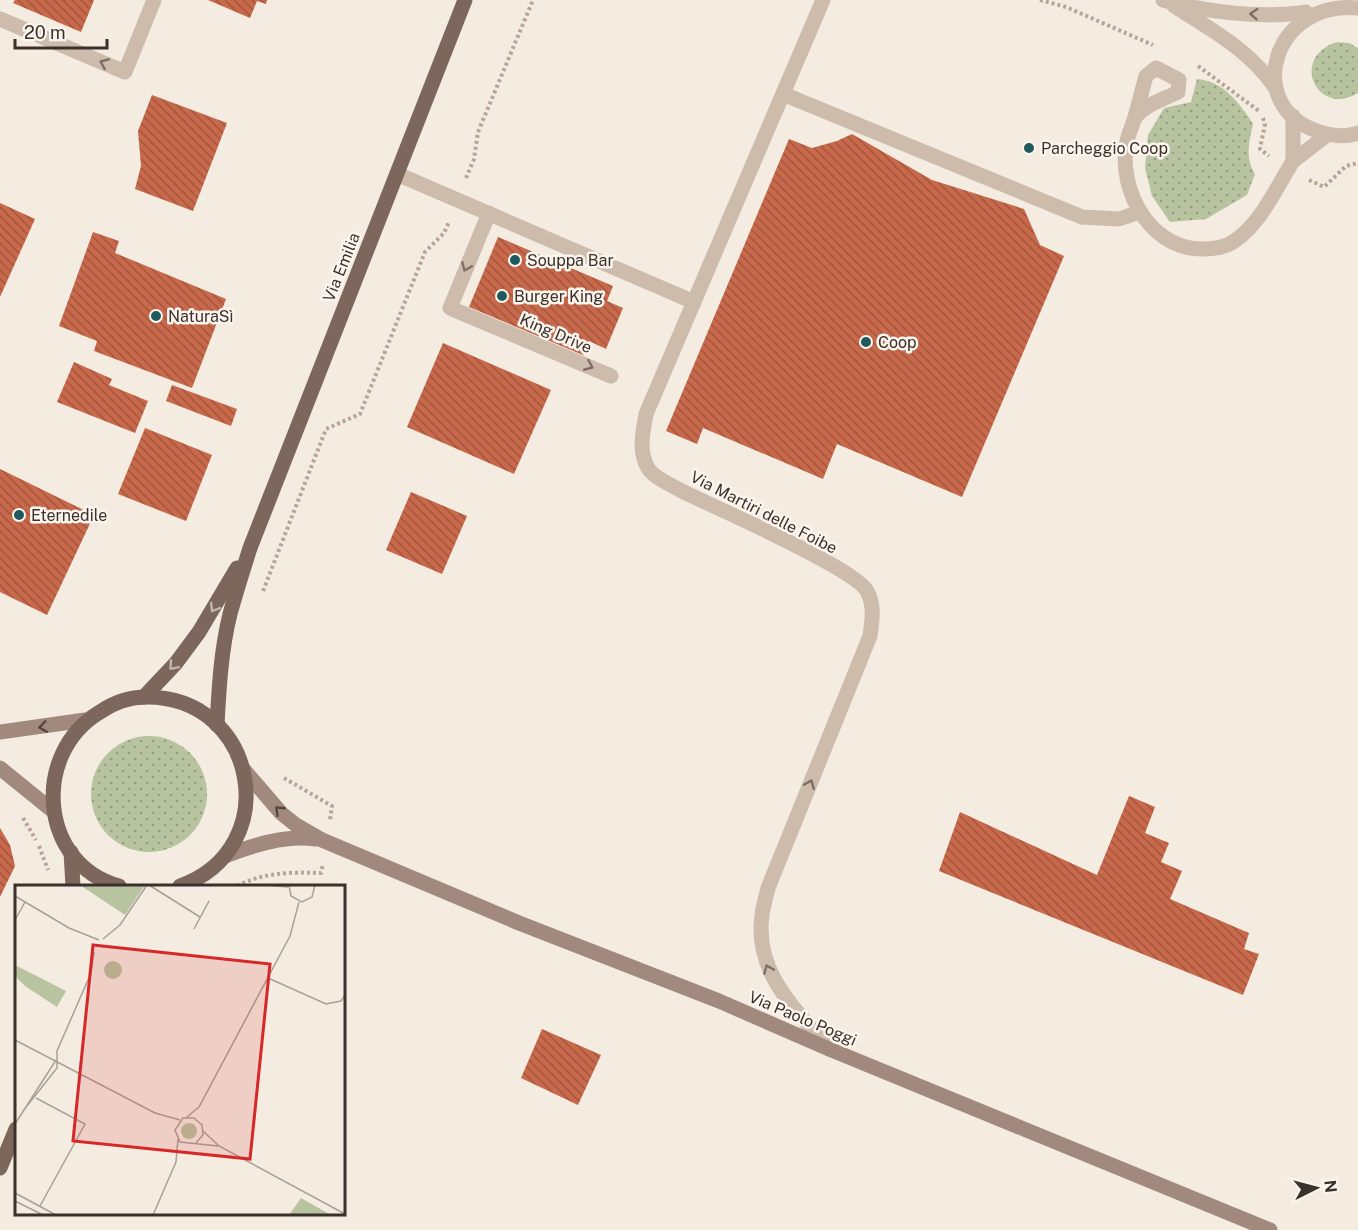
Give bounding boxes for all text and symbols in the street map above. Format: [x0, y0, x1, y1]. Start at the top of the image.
one-way arrow [1250, 8, 1259, 21]
scale bar [15, 12, 106, 50]
text: 20 m [24, 22, 66, 43]
one-way arrow [99, 58, 110, 70]
place label: Parcheggio Coop [1041, 139, 1168, 158]
marker: Parcheggio Coop [1022, 141, 1036, 155]
street label: Via Emilia [319, 230, 364, 304]
place label: Souppa Bar [527, 251, 614, 270]
marker: Souppa Bar [508, 253, 522, 267]
one-way arrow [462, 261, 474, 272]
place label: Burger King [514, 287, 603, 306]
marker: Burger King [495, 289, 509, 303]
place label: NaturaSì [168, 307, 233, 326]
marker: NaturaSì [149, 309, 163, 323]
street label: King Drive [517, 310, 595, 357]
place label: Coop [878, 333, 917, 352]
marker: Coop [859, 335, 873, 349]
one-way arrow [582, 359, 593, 371]
street label: Via Martiri delle Foibe [687, 467, 840, 558]
place label: Eternedile [31, 506, 107, 525]
marker: Eternedile [12, 508, 26, 522]
one-way arrow [209, 602, 221, 612]
one-way arrow [169, 659, 180, 670]
one-way arrow [38, 720, 47, 732]
one-way arrow [802, 779, 815, 790]
one-way arrow [275, 806, 285, 817]
inset map [15, 885, 345, 1215]
one-way arrow [764, 964, 776, 975]
street label: Via Paolo Poggi [746, 987, 860, 1050]
north arrow [1286, 1158, 1346, 1218]
text: N [1320, 1179, 1341, 1194]

